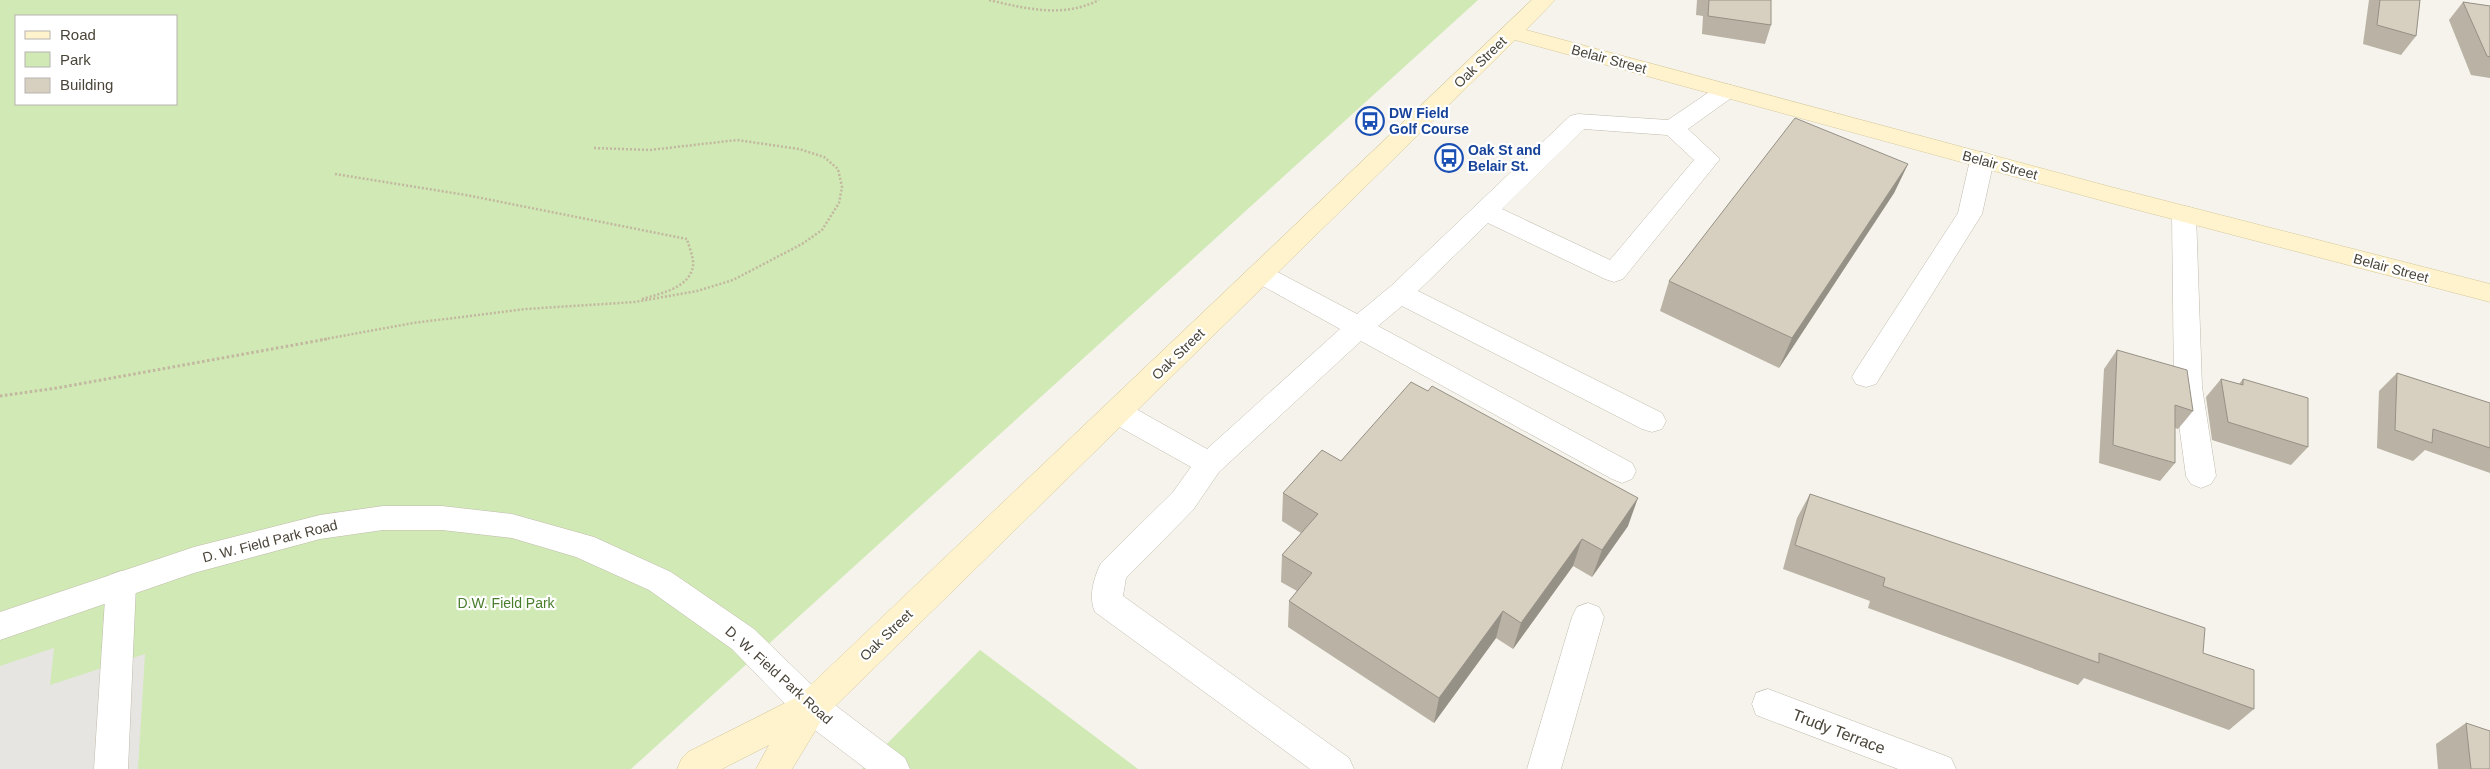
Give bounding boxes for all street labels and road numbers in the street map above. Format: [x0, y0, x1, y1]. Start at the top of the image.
street label: Oak Street [1450, 33, 1510, 91]
street label: Belair Street [1570, 41, 1648, 77]
street label: Belair Street [1961, 147, 2039, 183]
street label: Belair Street [2352, 250, 2430, 286]
street label: Oak Street [1148, 325, 1208, 383]
street label: D. W. Field Park Road [201, 516, 339, 566]
street label: Oak Street [856, 606, 916, 664]
street label: D. W. Field Park Road [722, 623, 836, 727]
street label: Trudy Terrace [1790, 706, 1888, 757]

